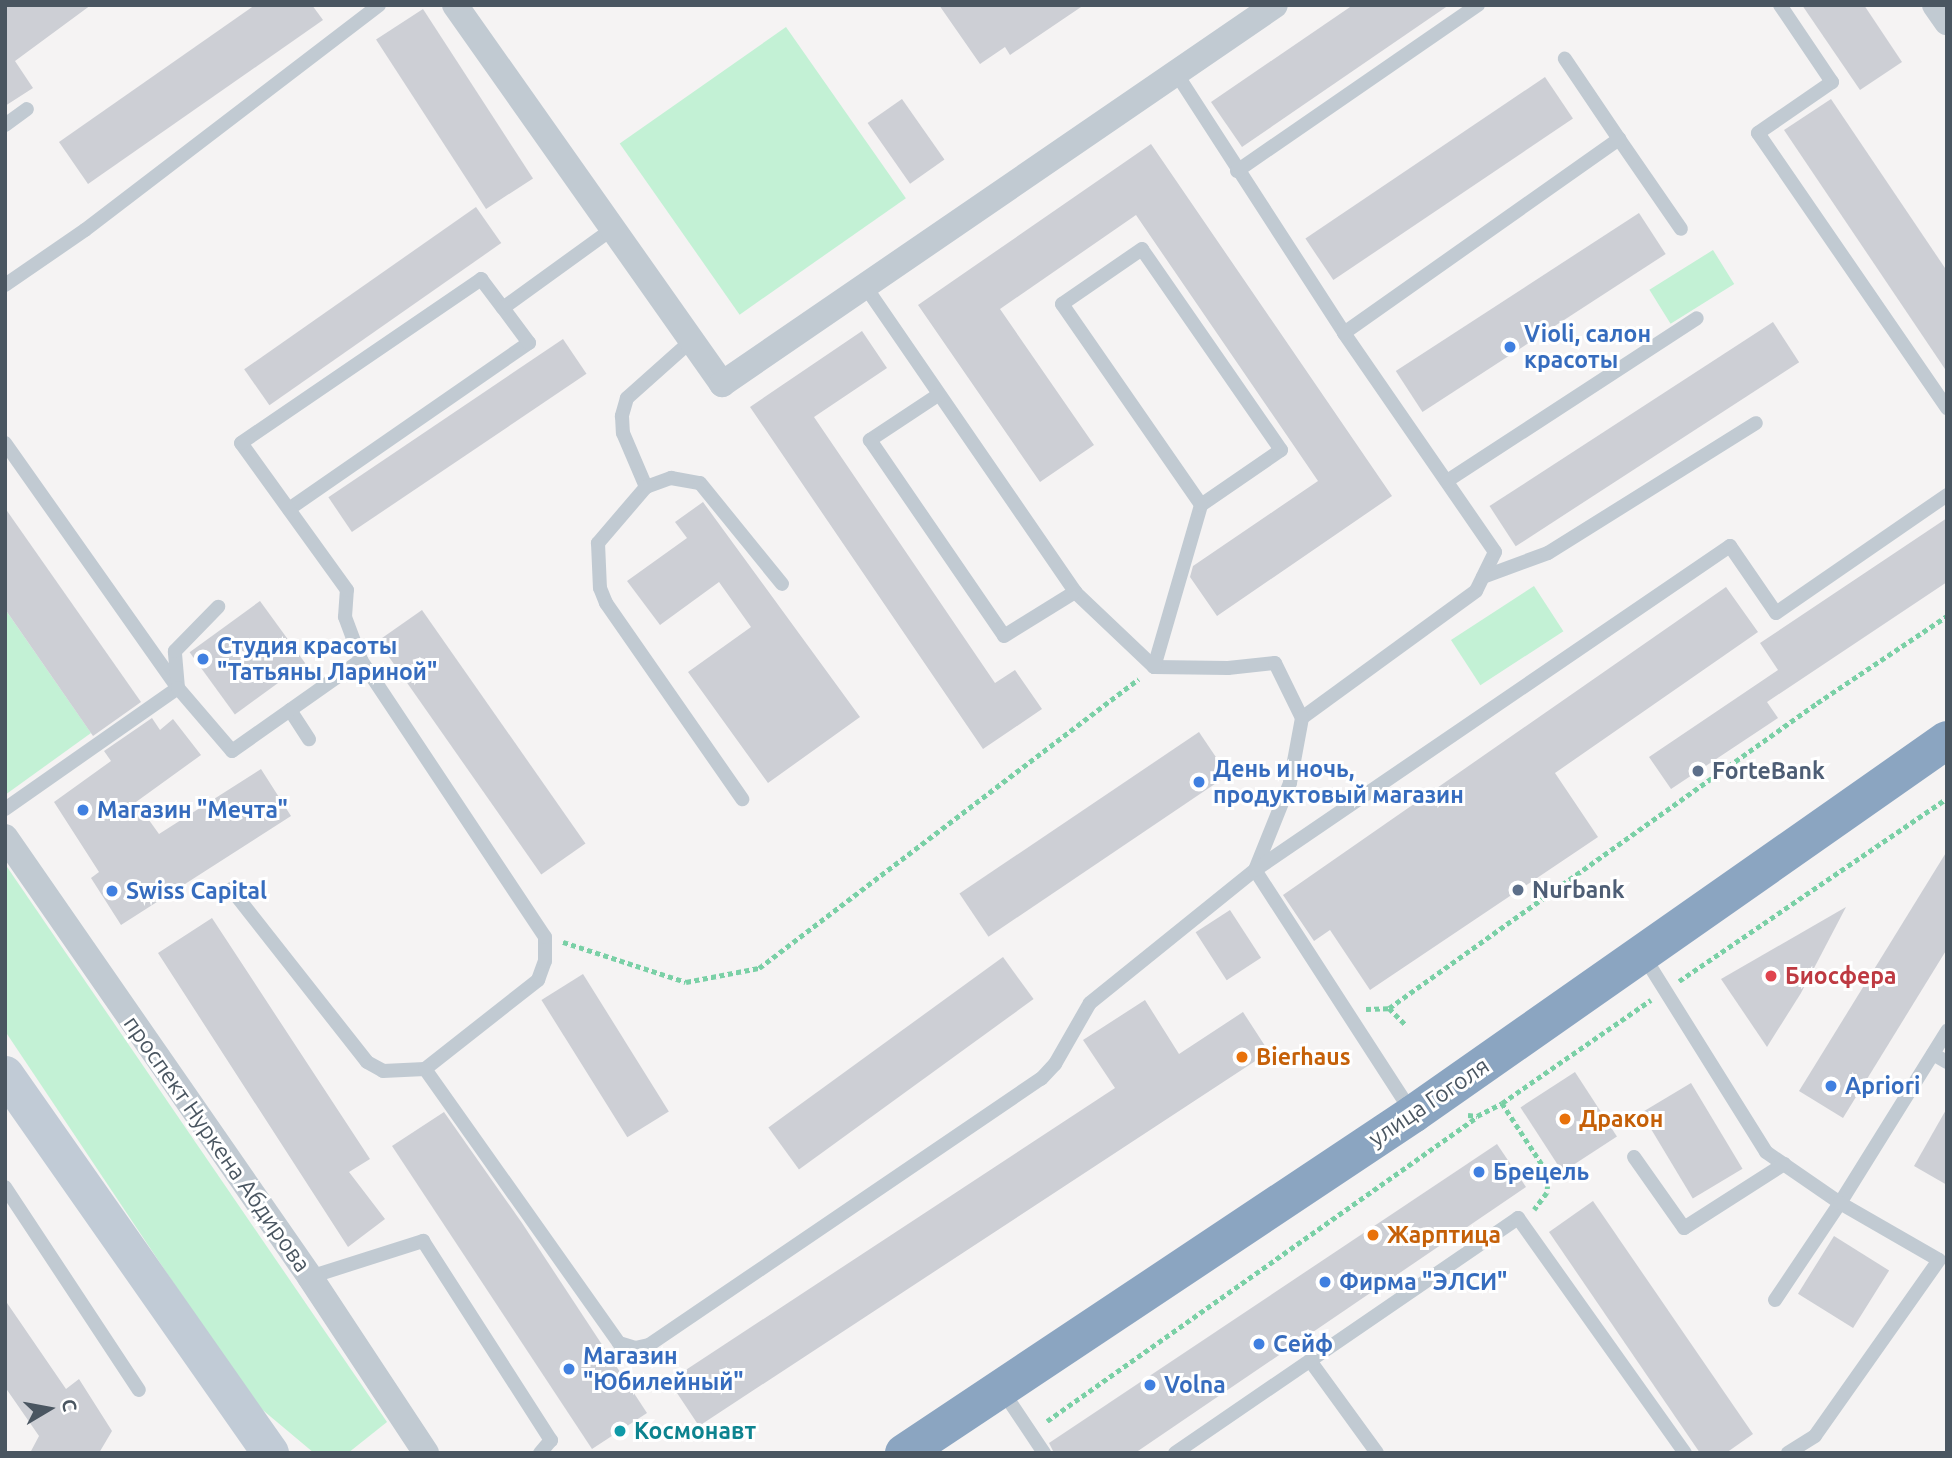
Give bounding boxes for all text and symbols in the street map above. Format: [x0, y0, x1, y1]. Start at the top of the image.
place label: Violi, салон красоты [1524, 320, 1651, 374]
marker: Violi, салон красоты [1502, 339, 1518, 355]
place label: Студия красоты "Татьяны Лариной" [217, 632, 437, 686]
marker: Студия красоты "Татьяны Лариной" [195, 651, 211, 667]
place label: День и ночь, продуктовый магазин [1213, 755, 1464, 809]
place label: ForteBank [1712, 757, 1825, 785]
marker: ForteBank [1690, 763, 1706, 779]
marker: День и ночь, продуктовый магазин [1191, 774, 1207, 790]
place label: Магазин "Мечта" [97, 796, 288, 824]
marker: Магазин "Мечта" [75, 802, 91, 818]
place label: Nurbank [1532, 876, 1625, 904]
place label: Swiss Capital [126, 877, 267, 905]
marker: Nurbank [1510, 882, 1526, 898]
marker: Swiss Capital [104, 883, 120, 899]
place label: Биосфера [1785, 962, 1897, 990]
marker: Биосфера [1763, 968, 1779, 984]
street label: проспект Нуркена Абдирова [118, 1011, 316, 1277]
place label: Bierhaus [1256, 1043, 1351, 1071]
marker: Bierhaus [1234, 1049, 1250, 1065]
street label: улица Гоголя [1364, 1052, 1494, 1152]
place label: Apriori [1845, 1072, 1920, 1100]
marker: Apriori [1823, 1078, 1839, 1094]
place label: Дракон [1579, 1105, 1663, 1133]
marker: Дракон [1557, 1111, 1573, 1127]
place label: Брецель [1493, 1158, 1589, 1186]
marker: Брецель [1471, 1164, 1487, 1180]
place label: Жарптица [1387, 1221, 1501, 1249]
marker: Жарптица [1365, 1227, 1381, 1243]
place label: Фирма "ЭЛСИ" [1339, 1268, 1507, 1296]
marker: Фирма "ЭЛСИ" [1317, 1274, 1333, 1290]
place label: Сейф [1273, 1330, 1333, 1358]
marker: Сейф [1251, 1336, 1267, 1352]
place label: Магазин "Юбилейный" [583, 1342, 744, 1396]
marker: Магазин "Юбилейный" [561, 1361, 577, 1377]
place label: Volna [1164, 1371, 1226, 1399]
north arrow [14, 1374, 84, 1444]
marker: Volna [1142, 1377, 1158, 1393]
text: С [58, 1397, 82, 1413]
place label: Космонавт [634, 1417, 756, 1445]
marker: Космонавт [612, 1423, 628, 1439]

